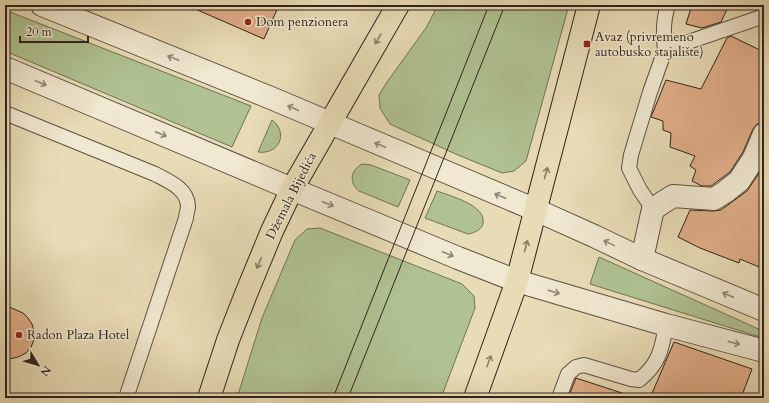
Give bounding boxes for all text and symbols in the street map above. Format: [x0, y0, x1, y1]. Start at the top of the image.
place label: Dom penzionera [256, 13, 349, 31]
marker: Dom penzionera [243, 17, 253, 27]
scale bar [20, 18, 88, 44]
text: 20 m [26, 24, 53, 40]
place label: Avaz (privremeno autobusko stajalište) [595, 28, 704, 61]
one-way arrow [374, 33, 382, 44]
marker: Avaz (privremeno autobusko stajalište) [582, 39, 592, 49]
one-way arrow [168, 54, 180, 61]
one-way arrow [34, 80, 46, 88]
one-way arrow [288, 103, 300, 111]
one-way arrow [154, 130, 166, 138]
one-way arrow [375, 140, 387, 148]
street label: Džemala Bijedića [261, 149, 321, 243]
one-way arrow [542, 166, 550, 179]
one-way arrow [494, 191, 506, 199]
one-way arrow [321, 201, 333, 208]
one-way arrow [523, 239, 531, 252]
one-way arrow [603, 239, 615, 246]
one-way arrow [441, 251, 453, 258]
one-way arrow [255, 257, 262, 269]
one-way arrow [548, 289, 561, 296]
one-way arrow [723, 290, 735, 298]
place label: Radon Plaza Hotel [27, 326, 130, 344]
marker: Radon Plaza Hotel [14, 330, 24, 340]
one-way arrow [727, 340, 740, 347]
north arrow [18, 345, 58, 385]
one-way arrow [485, 356, 493, 368]
text: N [36, 362, 54, 380]

